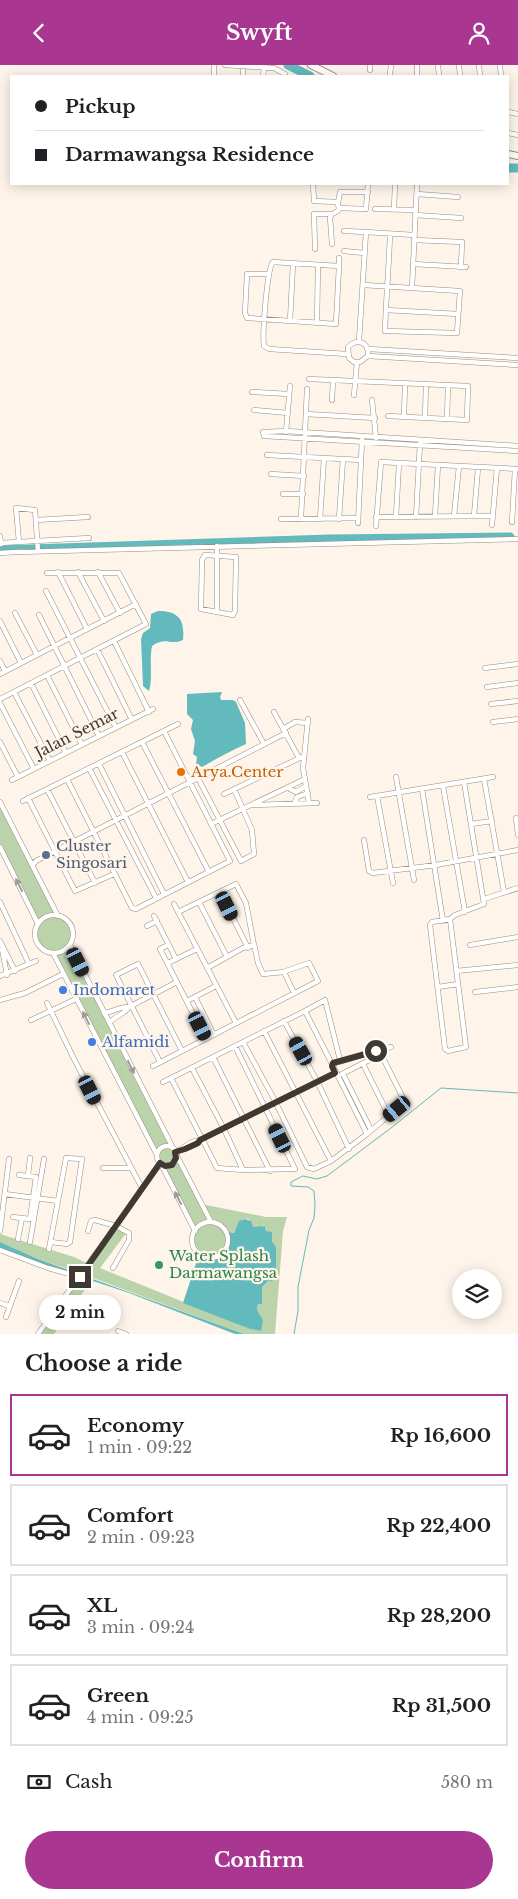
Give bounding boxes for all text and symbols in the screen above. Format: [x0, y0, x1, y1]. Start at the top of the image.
icon: back [25, 19, 53, 47]
text: Swyft [226, 19, 292, 46]
icon: person [465, 19, 493, 47]
text: Pickup [65, 95, 136, 118]
text: Darmawangsa Residence [65, 143, 314, 166]
street label: Jalan Semar [30, 703, 123, 763]
place label: Arya.Center [190, 762, 284, 781]
marker: Arya.Center [175, 766, 187, 778]
place label: Cluster Singosari [56, 836, 127, 872]
marker: Cluster Singosari [40, 849, 52, 861]
one-way arrow [15, 878, 23, 893]
car [213, 889, 240, 923]
car [64, 945, 91, 979]
place label: Indomaret [73, 980, 155, 999]
marker: Indomaret [57, 984, 69, 996]
car [186, 1009, 213, 1043]
one-way arrow [82, 1011, 90, 1025]
place label: Alfamidi [101, 1032, 169, 1051]
car [287, 1034, 314, 1068]
marker: Alfamidi [86, 1036, 98, 1048]
route start [365, 1040, 387, 1062]
one-way arrow [127, 1059, 135, 1074]
car [76, 1073, 103, 1107]
car [380, 1094, 413, 1124]
car [266, 1121, 293, 1155]
one-way arrow [174, 1191, 182, 1205]
place label: Water Splash Darmawangsa [168, 1246, 278, 1282]
marker: Water Splash Darmawangsa [153, 1259, 165, 1271]
route end [69, 1266, 91, 1288]
map controls [452, 1269, 502, 1319]
button: layers [452, 1269, 502, 1319]
callout: 2 min [39, 1295, 121, 1329]
text: 2 min [55, 1302, 105, 1322]
text: Choose a ride [25, 1350, 182, 1377]
icon: car [27, 1413, 72, 1458]
text: Economy [87, 1414, 184, 1437]
text: Rp 16,600 [390, 1424, 491, 1447]
text: 1 min · 09:22 [87, 1437, 192, 1457]
icon: car [27, 1503, 72, 1548]
text: Comfort [87, 1504, 174, 1527]
text: Rp 22,400 [386, 1514, 491, 1537]
text: 2 min · 09:23 [87, 1527, 195, 1547]
icon: car [27, 1593, 72, 1638]
text: XL [87, 1594, 117, 1617]
text: Rp 28,200 [387, 1604, 491, 1627]
text: 3 min · 09:24 [87, 1617, 194, 1637]
icon: car [27, 1683, 72, 1728]
text: Green [87, 1684, 149, 1707]
text: Rp 31,500 [392, 1694, 491, 1717]
text: 4 min · 09:25 [87, 1707, 194, 1727]
icon: cash [25, 1768, 53, 1796]
text: Cash [65, 1770, 112, 1793]
text: 580 m [441, 1772, 493, 1792]
button: Confirm [25, 1831, 493, 1889]

